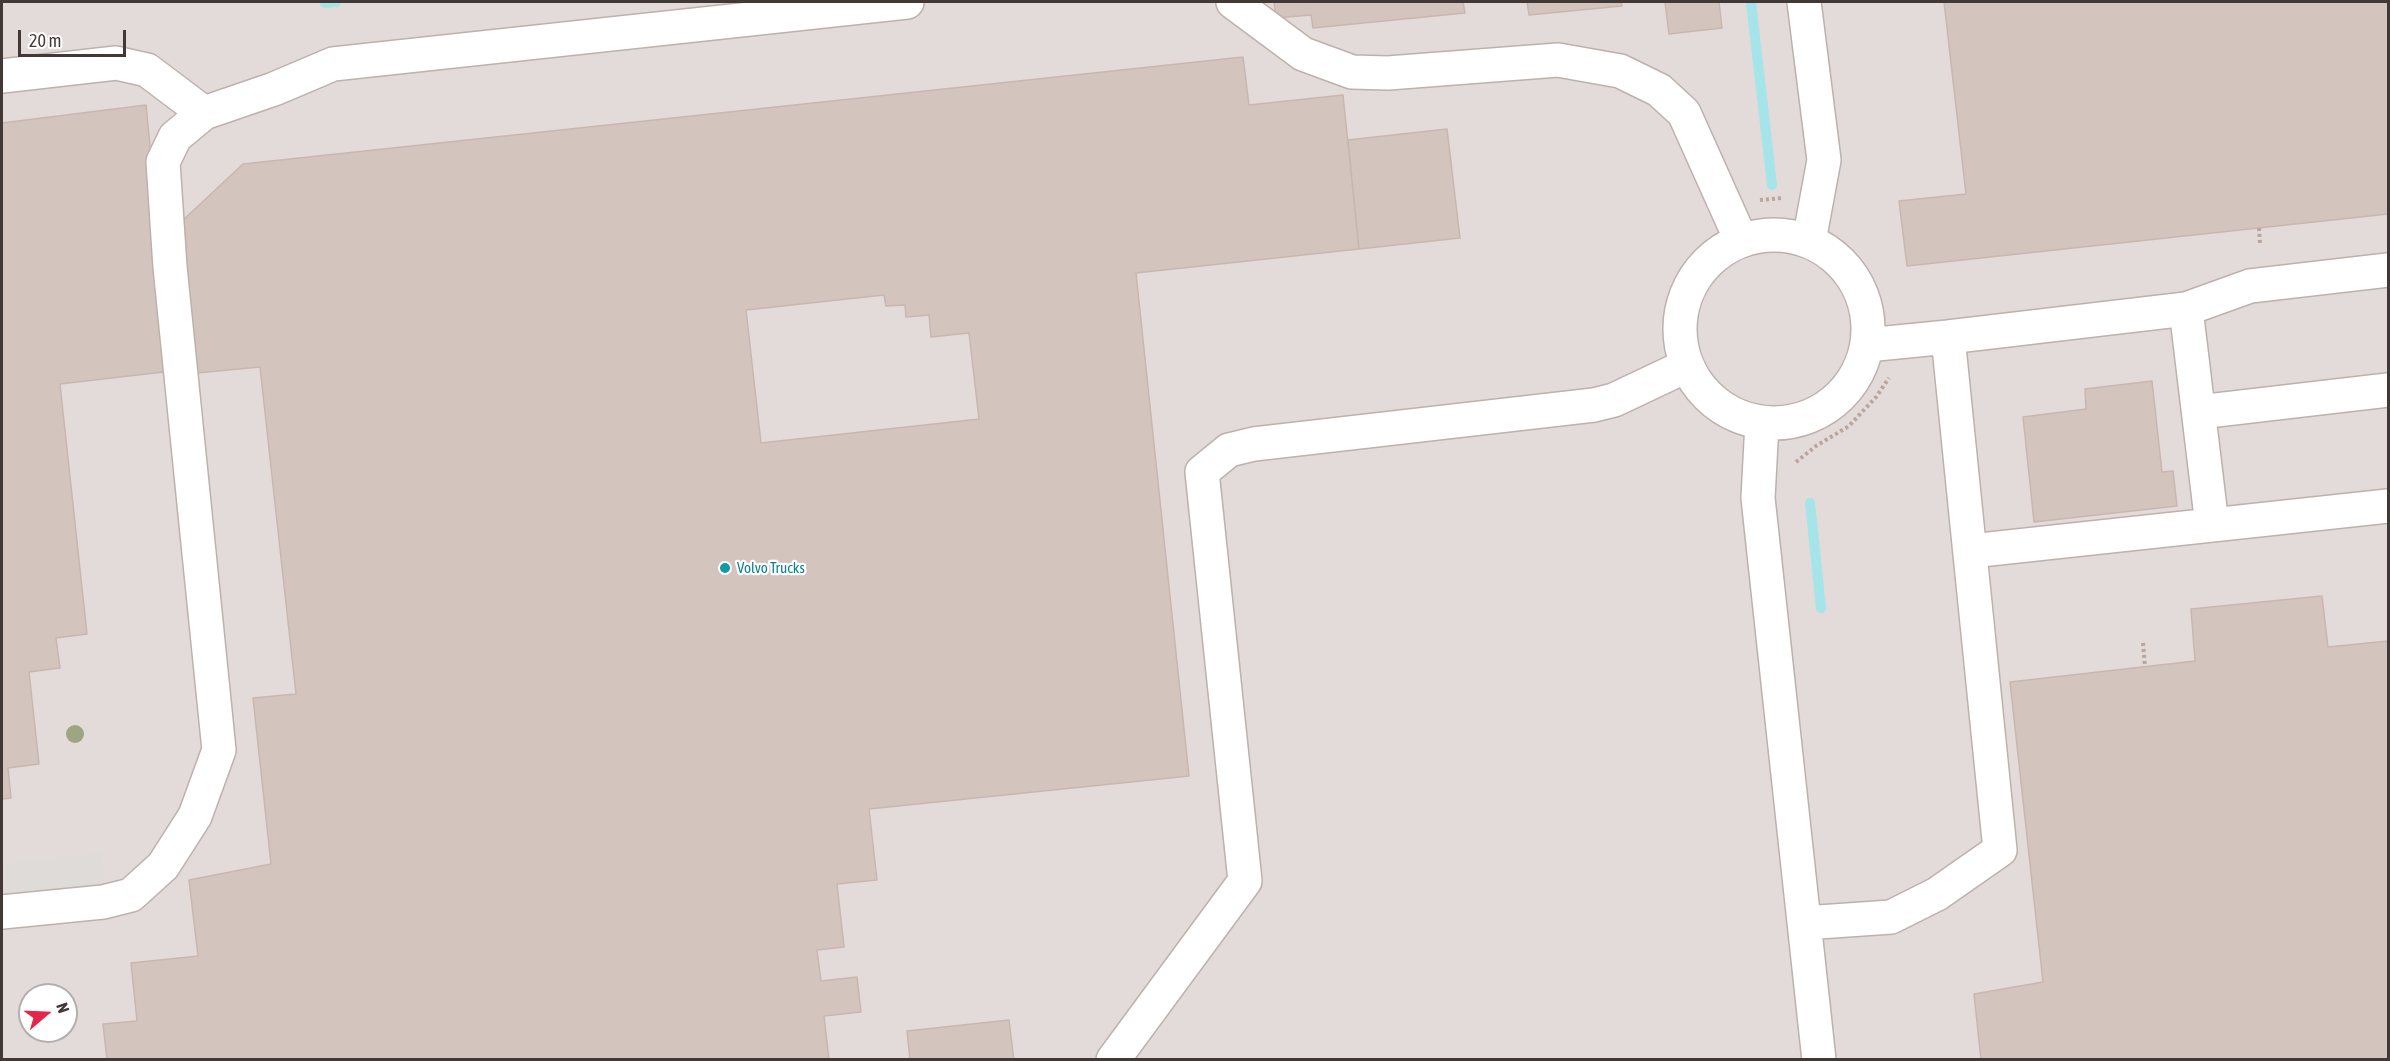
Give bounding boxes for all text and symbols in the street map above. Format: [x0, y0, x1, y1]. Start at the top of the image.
scale bar [21, 18, 129, 56]
text: 20 m [29, 30, 61, 51]
place label: Volvo Trucks [737, 559, 805, 577]
marker: Volvo Trucks [718, 561, 732, 575]
north arrow [18, 983, 78, 1043]
text: N [53, 1000, 73, 1015]

